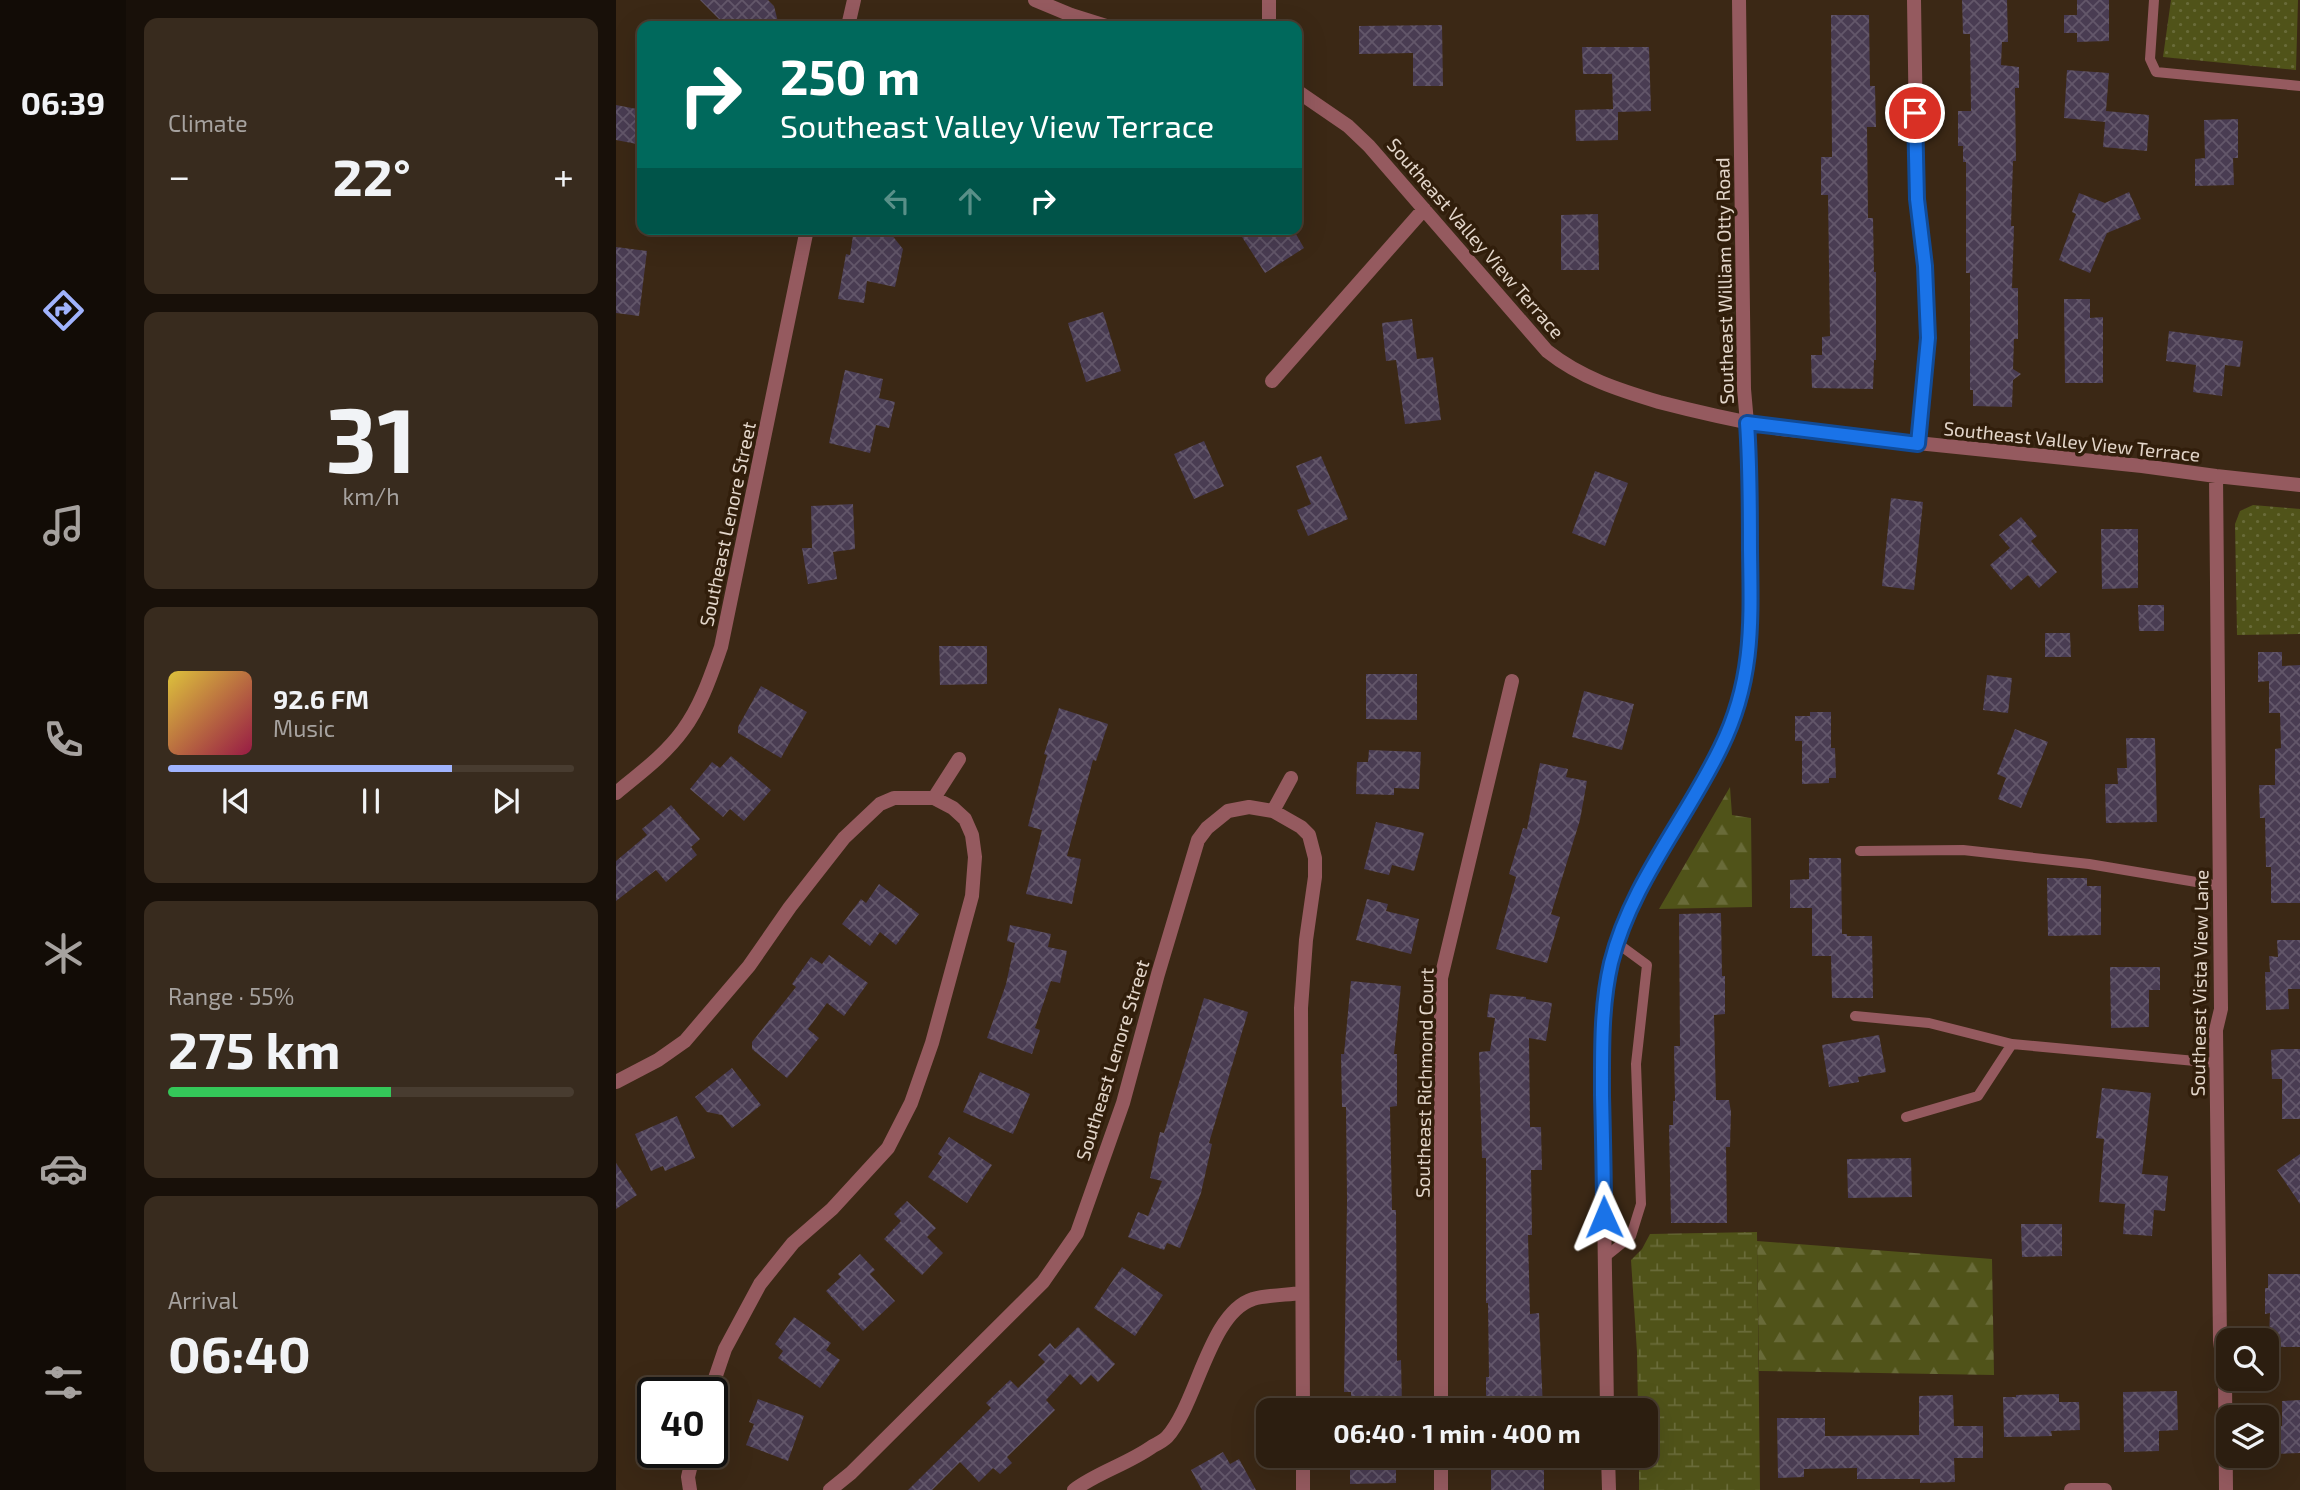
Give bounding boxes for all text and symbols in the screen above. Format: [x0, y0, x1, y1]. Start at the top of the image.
text: 250 m [780, 46, 920, 105]
icon: right [665, 49, 756, 140]
text: 06:39 [21, 83, 105, 121]
pin [1885, 83, 1945, 143]
icon: arrive [1896, 94, 1934, 132]
text: Southeast Valley View Terrace [780, 106, 1214, 144]
text: Climate [168, 109, 248, 137]
street label: Southeast Valley View Terrace [1383, 133, 1569, 343]
text: 22° [332, 144, 411, 206]
text: − [168, 152, 190, 198]
text: + [553, 152, 574, 198]
street label: Southeast William Otty Road [1710, 157, 1738, 405]
icon: left [878, 182, 916, 220]
icon: ahead [951, 182, 989, 220]
icon: right [1024, 182, 1062, 220]
icon: directions [39, 286, 88, 335]
text: 31 [326, 382, 416, 491]
street label: Southeast Valley View Terrace [1943, 416, 2201, 466]
street label: Southeast Lenore Street [694, 420, 760, 628]
text: km/h [342, 482, 400, 510]
icon: music [39, 501, 88, 550]
text: 92.6 FM [273, 683, 369, 714]
text: Music [273, 714, 335, 742]
icon: phone [39, 715, 88, 764]
icon: previous [217, 782, 255, 820]
icon: pause [352, 782, 390, 820]
icon: next [487, 782, 525, 820]
street label: Southeast Vista View Lane [2186, 869, 2212, 1097]
icon: climate [39, 929, 88, 978]
street label: Southeast Lenore Street [1070, 957, 1154, 1163]
street label: Southeast Richmond Court [1410, 968, 1438, 1198]
text: Range · 55% [168, 982, 294, 1010]
text: 275 km [168, 1017, 340, 1079]
icon: car [39, 1144, 88, 1193]
position arrow [1567, 1180, 1641, 1254]
text: Arrival [168, 1286, 238, 1314]
text: 06:40 [168, 1321, 311, 1383]
map controls [2216, 1328, 2279, 1468]
button: search [2216, 1328, 2279, 1391]
icon: filters [39, 1358, 88, 1407]
speed limit sign: 40 [637, 1377, 728, 1468]
button: layers [2216, 1405, 2279, 1468]
text: 06:40 · 1 min · 400 m [1333, 1417, 1581, 1448]

